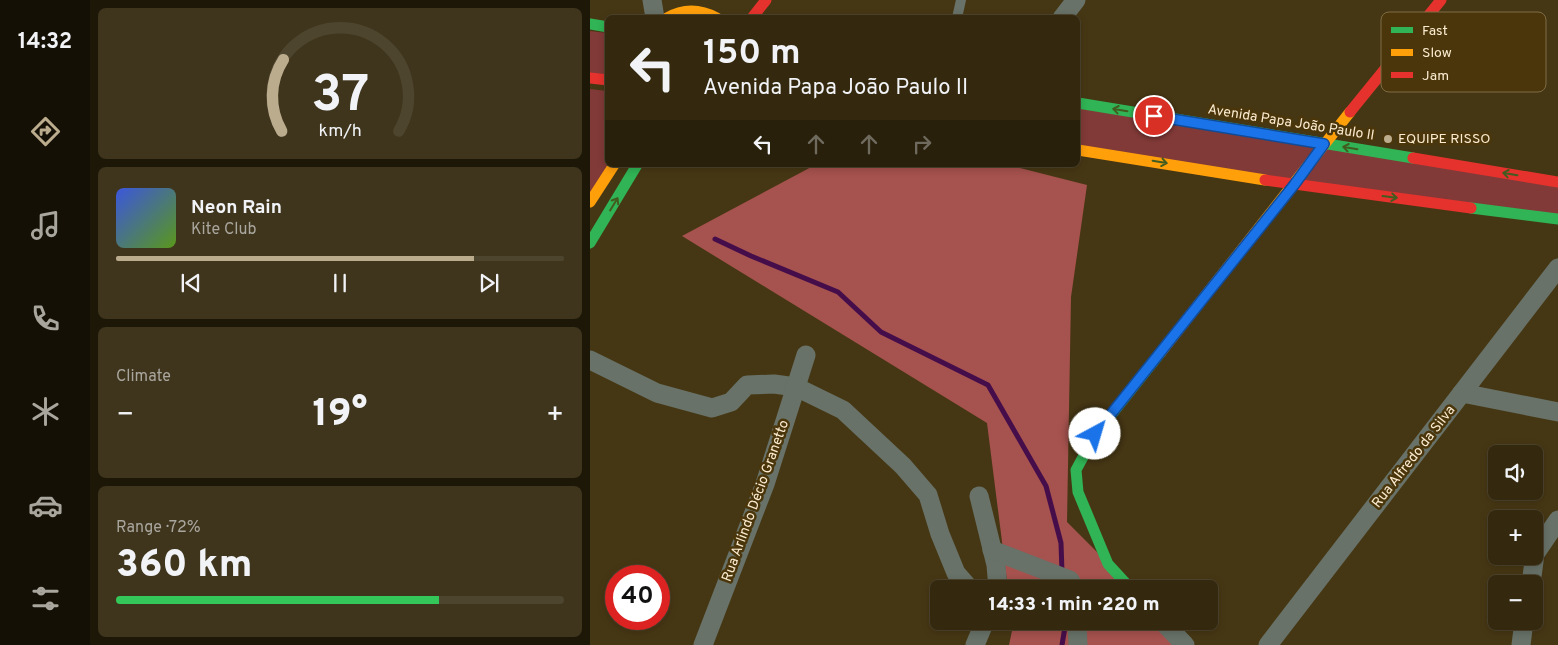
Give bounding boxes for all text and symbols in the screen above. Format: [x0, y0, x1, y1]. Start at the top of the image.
legend [1381, 12, 1546, 92]
text: Fast [1422, 23, 1448, 40]
text: 14:32 [18, 29, 72, 56]
text: 150 m [703, 32, 801, 76]
icon: left [620, 35, 685, 100]
text: Slow [1422, 45, 1452, 62]
text: 37 [311, 64, 369, 130]
text: Jam [1422, 68, 1449, 85]
text: Avenida Papa João Paulo II [703, 75, 968, 102]
pin [1133, 95, 1175, 137]
street label: Avenida Papa João Paulo II [1206, 101, 1376, 145]
icon: arrive [1140, 102, 1168, 130]
one-way arrow [1112, 105, 1128, 115]
icon: directions [28, 114, 63, 149]
text: km/h [318, 120, 362, 143]
icon: left [749, 130, 777, 158]
icon: ahead [802, 130, 830, 158]
icon: ahead [855, 130, 883, 158]
icon: right [908, 130, 936, 158]
place label: EQUIPE RISSO [1398, 131, 1491, 148]
marker: EQUIPE RISSO [1382, 133, 1394, 145]
one-way arrow [1342, 142, 1358, 152]
one-way arrow [1152, 158, 1168, 168]
one-way arrow [1502, 168, 1518, 178]
one-way arrow [1382, 192, 1398, 202]
text: Neon Rain [191, 196, 282, 220]
one-way arrow [609, 197, 619, 211]
icon: music [28, 208, 63, 243]
text: Kite Club [191, 220, 256, 240]
icon: previous [177, 269, 205, 297]
icon: pause [326, 269, 354, 297]
icon: next [475, 269, 503, 297]
icon: phone [28, 301, 63, 336]
text: Climate [116, 367, 171, 387]
text: 19° [312, 391, 368, 440]
icon: climate [28, 394, 63, 429]
text: − [116, 398, 134, 434]
text: + [546, 398, 564, 434]
street label: Rua Alfredo da Silva [1369, 402, 1459, 512]
position arrow [1068, 407, 1120, 459]
street label: Rua Arlindo Décio Granetto [719, 418, 793, 584]
map controls [1488, 445, 1543, 630]
button: sound [1488, 445, 1543, 500]
icon: car [28, 488, 63, 523]
button: + [1488, 510, 1543, 565]
text: Range · 72% [116, 518, 201, 538]
text: 360 km [116, 542, 252, 591]
speed limit sign: 40 [605, 565, 670, 630]
button: − [1488, 575, 1543, 630]
icon: filters [28, 581, 63, 616]
text: 14:33 · 1 min · 220 m [988, 593, 1160, 617]

